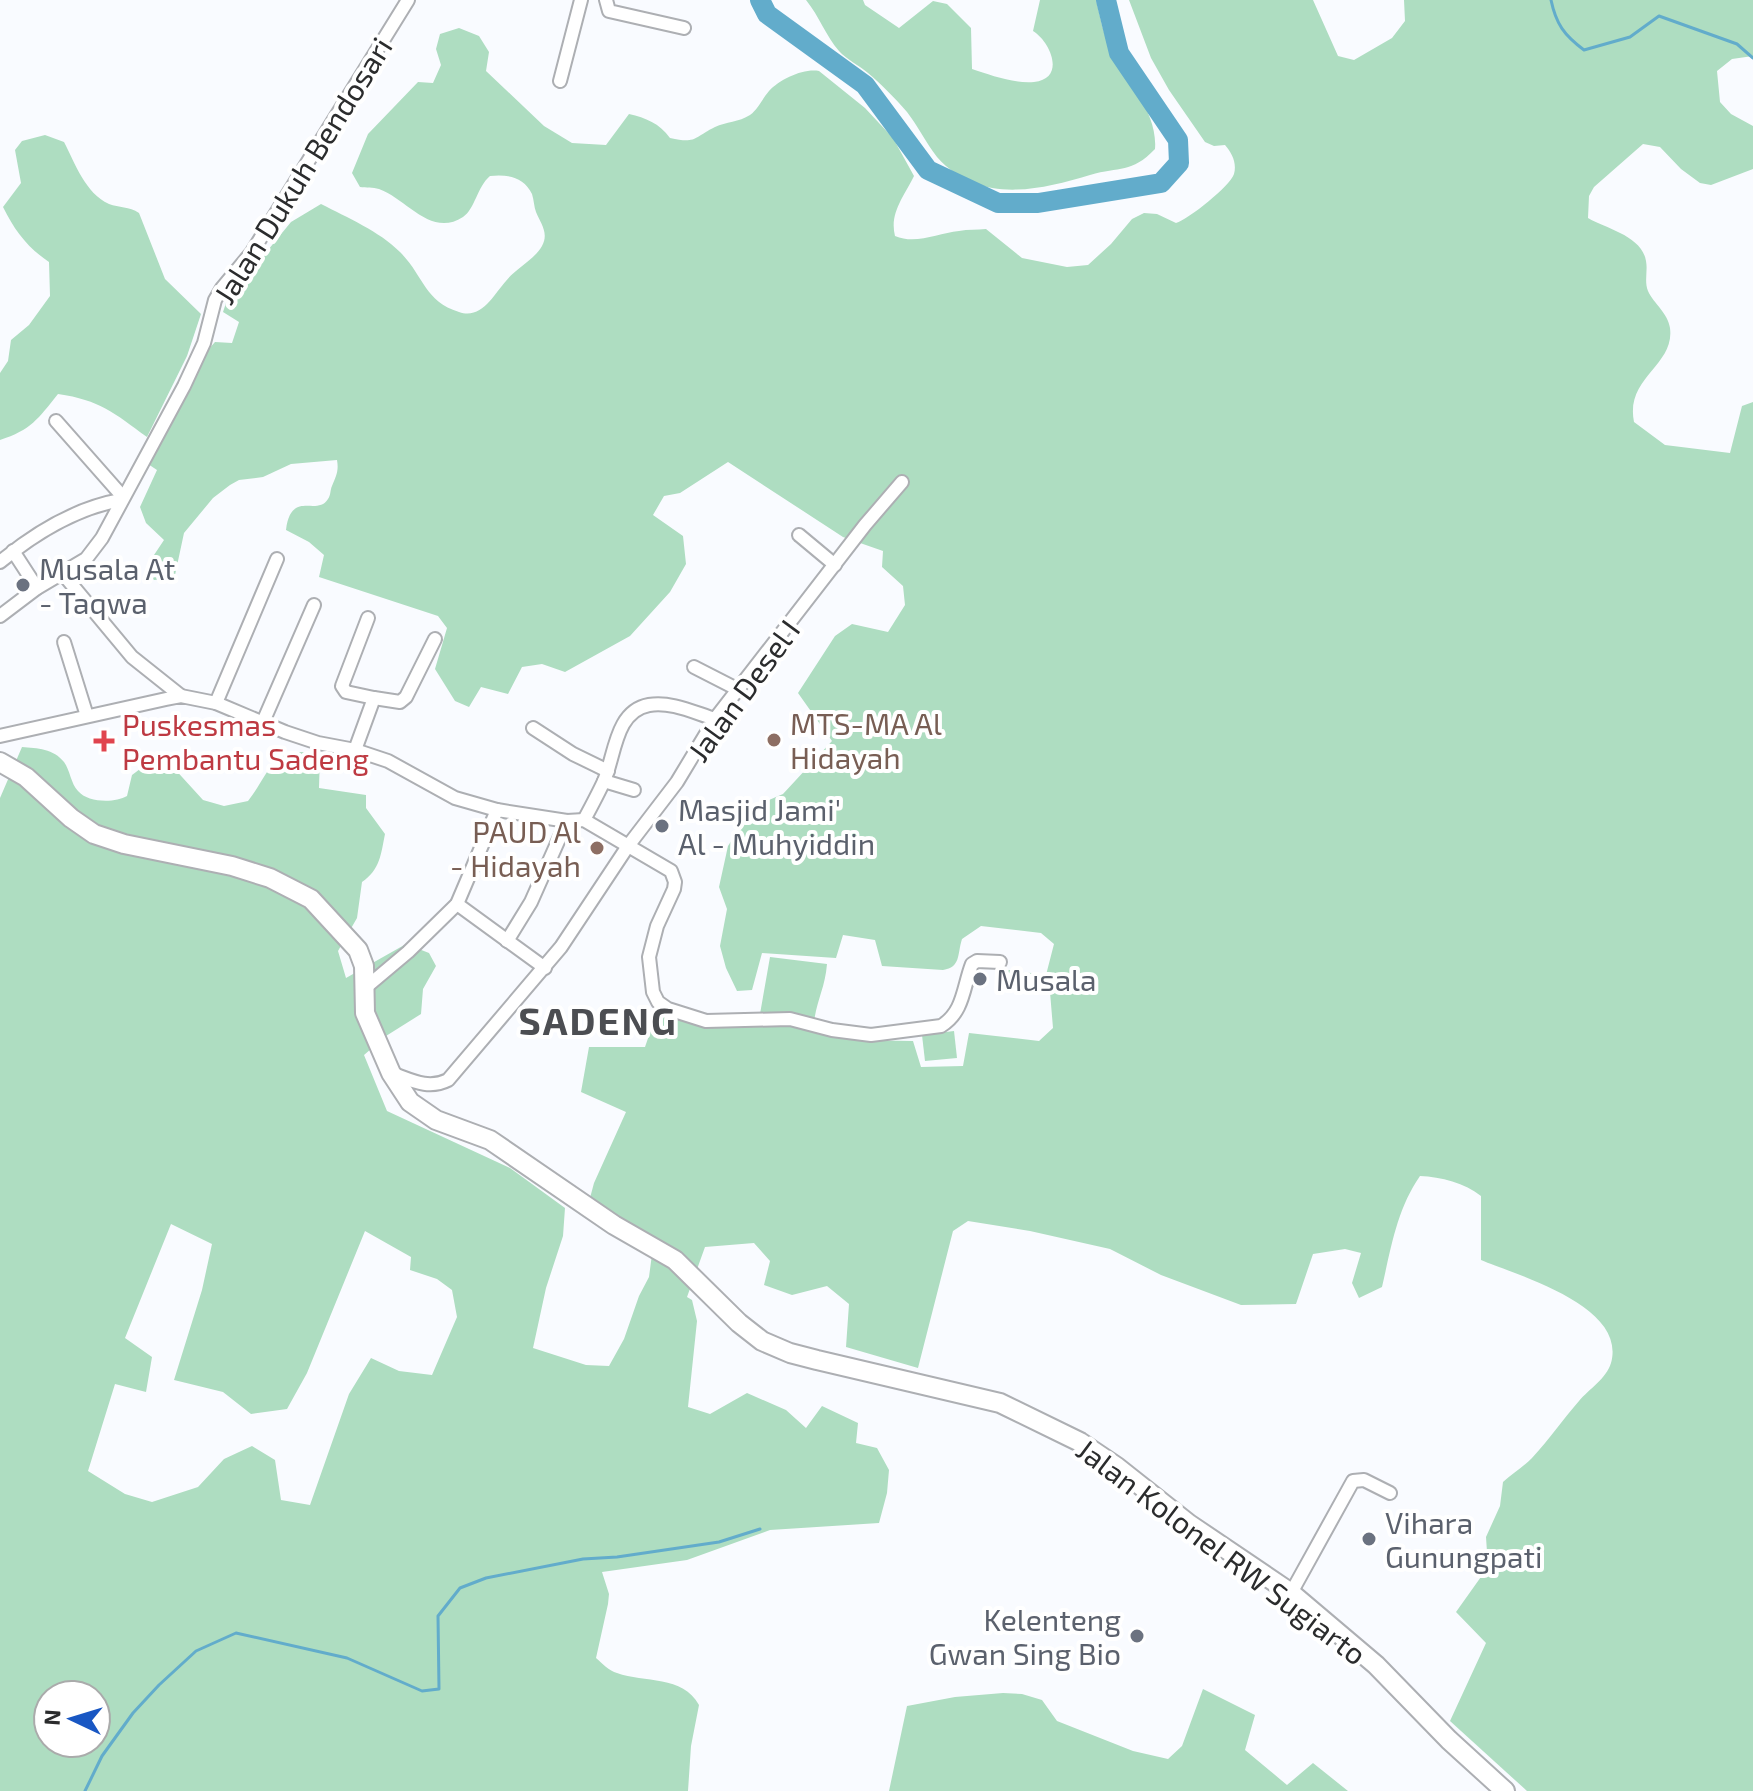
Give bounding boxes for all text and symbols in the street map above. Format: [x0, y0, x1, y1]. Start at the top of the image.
street label: Jalan Dukuh Bendosari [205, 30, 399, 310]
place label: Musala At - Taqwa [39, 550, 175, 620]
marker: Musala At - Taqwa [14, 576, 32, 594]
street label: Jalan Desel I [680, 612, 806, 768]
place label: MTS-MA Al Hidayah [790, 705, 942, 775]
place label: Puskesmas Pembantu Sadeng [122, 706, 369, 776]
marker: Puskesmas Pembantu Sadeng [93, 730, 115, 752]
marker: MTS-MA Al Hidayah [765, 731, 783, 749]
place label: Masjid Jami' Al - Muhyiddin [678, 791, 875, 861]
place label: PAUD Al - Hidayah [450, 813, 581, 883]
marker: Masjid Jami' Al - Muhyiddin [653, 817, 671, 835]
marker: PAUD Al - Hidayah [588, 839, 606, 857]
place label: Musala [996, 961, 1097, 997]
marker: Musala [971, 970, 989, 988]
district label: SADENG [518, 997, 678, 1043]
street label: Jalan Kolonel RW Sugiarto [1070, 1430, 1374, 1672]
place label: Vihara Gunungpati [1385, 1504, 1542, 1574]
marker: Vihara Gunungpati [1360, 1530, 1378, 1548]
place label: Kelenteng Gwan Sing Bio [929, 1601, 1121, 1671]
marker: Kelenteng Gwan Sing Bio [1128, 1627, 1146, 1645]
north arrow [32, 1679, 112, 1759]
text: N [38, 1709, 65, 1726]

